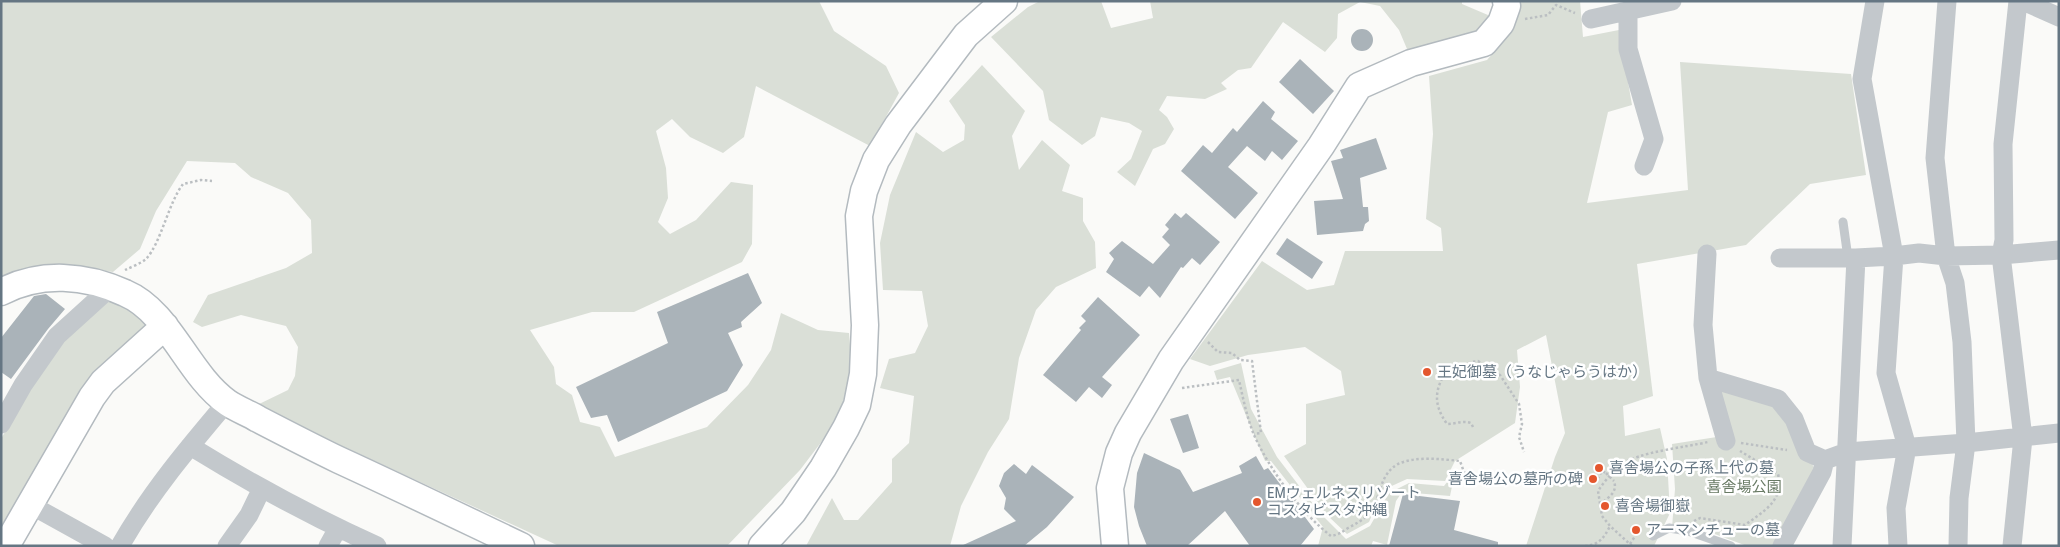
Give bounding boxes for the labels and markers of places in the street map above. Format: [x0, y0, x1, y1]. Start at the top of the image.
place label: 王妃御墓（うなじゃらうはか） [1437, 363, 1647, 381]
marker: 王妃御墓（うなじゃらうはか） [1421, 366, 1433, 378]
place label: 喜舎場公の子孫上代の墓 [1609, 459, 1774, 477]
marker: 喜舎場公の子孫上代の墓 [1593, 462, 1605, 474]
place label: 喜舎場公の墓所の碑 [1448, 470, 1583, 488]
marker: 喜舎場公の墓所の碑 [1587, 473, 1599, 485]
place label: EMウェルネスリゾート コスタビスタ沖縄 [1267, 484, 1421, 519]
marker: EMウェルネスリゾート コスタビスタ沖縄 [1251, 496, 1263, 508]
place label: 喜舎場御嶽 [1615, 497, 1690, 515]
marker: 喜舎場御嶽 [1599, 500, 1611, 512]
place label: アーマンチューの墓 [1646, 521, 1780, 539]
marker: アーマンチューの墓 [1630, 524, 1642, 536]

